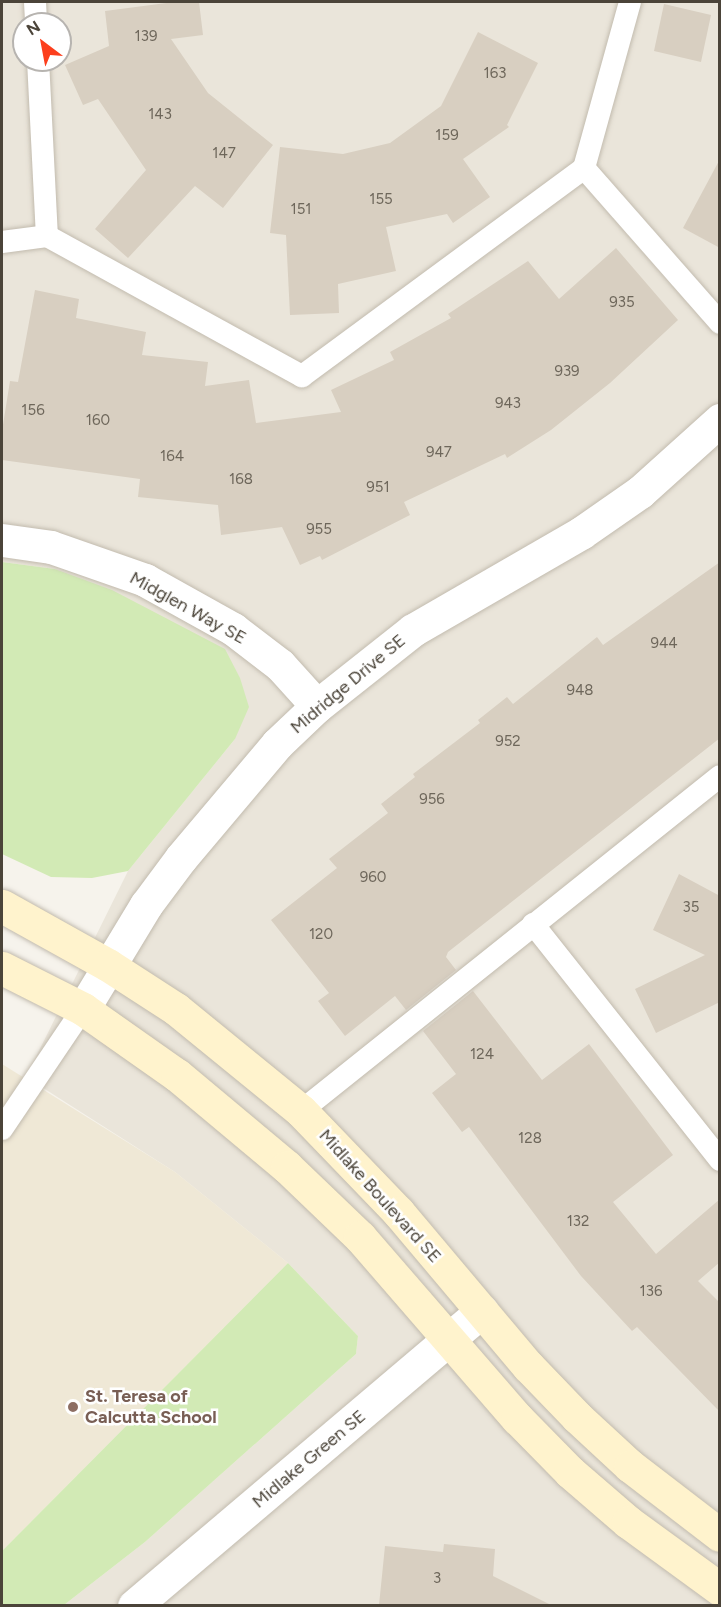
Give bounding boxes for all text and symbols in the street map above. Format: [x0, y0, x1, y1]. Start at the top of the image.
north arrow [12, 12, 72, 72]
text: N [23, 17, 44, 39]
house number: 139 [135, 28, 157, 46]
house number: 163 [484, 65, 506, 83]
house number: 143 [148, 106, 172, 124]
house number: 159 [435, 127, 459, 145]
house number: 147 [212, 145, 236, 163]
house number: 155 [369, 191, 393, 209]
house number: 151 [290, 201, 312, 219]
house number: 935 [609, 294, 635, 312]
house number: 939 [554, 363, 580, 381]
house number: 943 [495, 395, 521, 413]
house number: 156 [21, 402, 45, 420]
house number: 160 [86, 412, 110, 430]
house number: 947 [426, 444, 452, 462]
house number: 164 [160, 448, 184, 466]
house number: 168 [229, 471, 253, 489]
house number: 951 [366, 479, 390, 497]
house number: 955 [306, 521, 332, 539]
street label: Midglen Way SE [126, 567, 250, 649]
street label: Midridge Drive SE [286, 630, 410, 738]
house number: 944 [650, 635, 678, 653]
house number: 948 [566, 682, 594, 700]
house number: 952 [495, 733, 521, 751]
house number: 956 [419, 791, 445, 809]
house number: 960 [360, 869, 386, 887]
house number: 35 [683, 899, 699, 917]
house number: 120 [309, 926, 333, 944]
house number: 124 [470, 1046, 494, 1064]
street label: Midlake Boulevard SE [314, 1125, 446, 1267]
house number: 128 [518, 1130, 542, 1148]
house number: 132 [567, 1213, 589, 1231]
house number: 136 [640, 1283, 662, 1301]
place label: St. Teresa of Calcutta School [85, 1386, 217, 1428]
marker: St. Teresa of Calcutta School [66, 1400, 80, 1414]
street label: Midlake Green SE [248, 1405, 370, 1513]
house number: 3 [433, 1570, 441, 1588]

